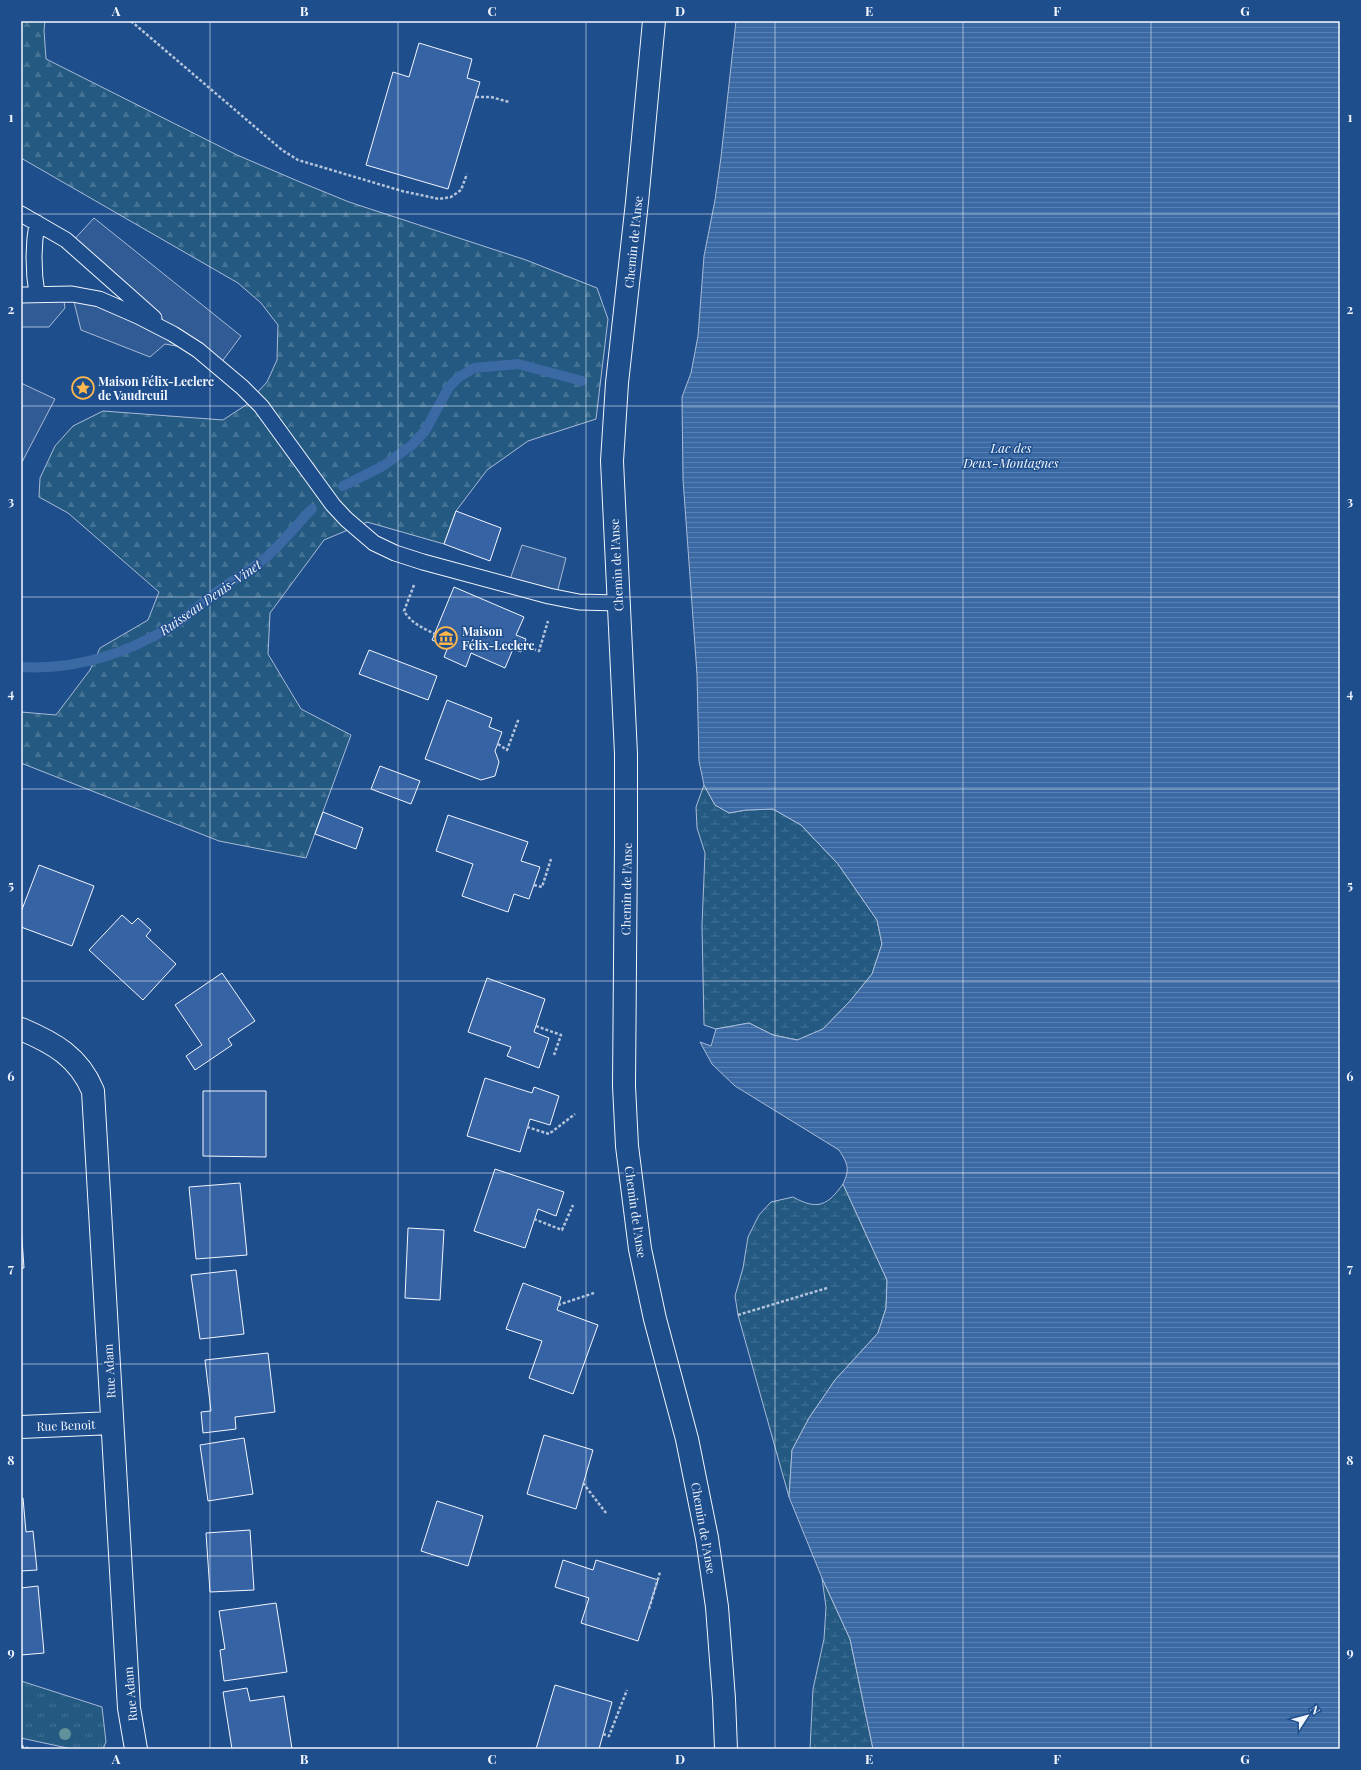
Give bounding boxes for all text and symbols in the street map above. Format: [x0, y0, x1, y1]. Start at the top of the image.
text: A [111, 2, 121, 19]
text: B [300, 2, 309, 19]
text: C [487, 2, 497, 19]
text: D [675, 2, 685, 19]
text: E [865, 2, 873, 19]
text: F [1053, 2, 1061, 19]
text: G [1240, 2, 1250, 19]
text: 1 [9, 108, 14, 125]
text: 1 [1348, 108, 1353, 125]
street label: Chemin de l'Anse [620, 195, 646, 289]
text: 2 [8, 300, 15, 317]
text: 2 [1347, 300, 1354, 317]
place label: Maison Félix-Leclerc de Vaudreuil [98, 373, 214, 403]
place icon: Maison Félix-Leclerc de Vaudreuil [70, 375, 96, 401]
water label: Lac des Deux-Montagnes [962, 439, 1059, 471]
text: 3 [8, 492, 14, 509]
text: 3 [1347, 492, 1353, 509]
street label: Chemin de l'Anse [606, 518, 626, 612]
water label: Ruisseau Denis-Vinet [155, 555, 265, 639]
place label: Maison Félix-Leclerc [462, 623, 534, 653]
museum icon: Maison Félix-Leclerc [433, 625, 459, 651]
text: 4 [8, 684, 15, 701]
text: 4 [1347, 684, 1354, 701]
street label: Chemin de l'Anse [617, 843, 635, 935]
text: 5 [8, 876, 14, 893]
text: 5 [1347, 876, 1353, 893]
text: 6 [7, 1067, 15, 1084]
text: 6 [1346, 1067, 1354, 1084]
street label: Chemin de l'Anse [622, 1165, 650, 1259]
text: 7 [8, 1259, 14, 1276]
text: 7 [1347, 1259, 1353, 1276]
street label: Rue Adam [100, 1343, 118, 1399]
street label: Rue Benoit [36, 1416, 96, 1434]
text: 8 [7, 1451, 15, 1468]
text: 8 [1346, 1451, 1354, 1468]
street label: Chemin de l'Anse [688, 1481, 720, 1575]
text: 9 [7, 1643, 15, 1660]
text: 9 [1346, 1643, 1354, 1660]
street label: Rue Adam [120, 1666, 140, 1722]
north arrow [1287, 1696, 1327, 1736]
text: N [1307, 1702, 1324, 1717]
text: A [111, 1750, 121, 1767]
text: B [300, 1750, 309, 1767]
text: C [487, 1750, 497, 1767]
text: D [675, 1750, 685, 1767]
text: E [865, 1750, 873, 1767]
text: F [1053, 1750, 1061, 1767]
text: G [1240, 1750, 1250, 1767]

